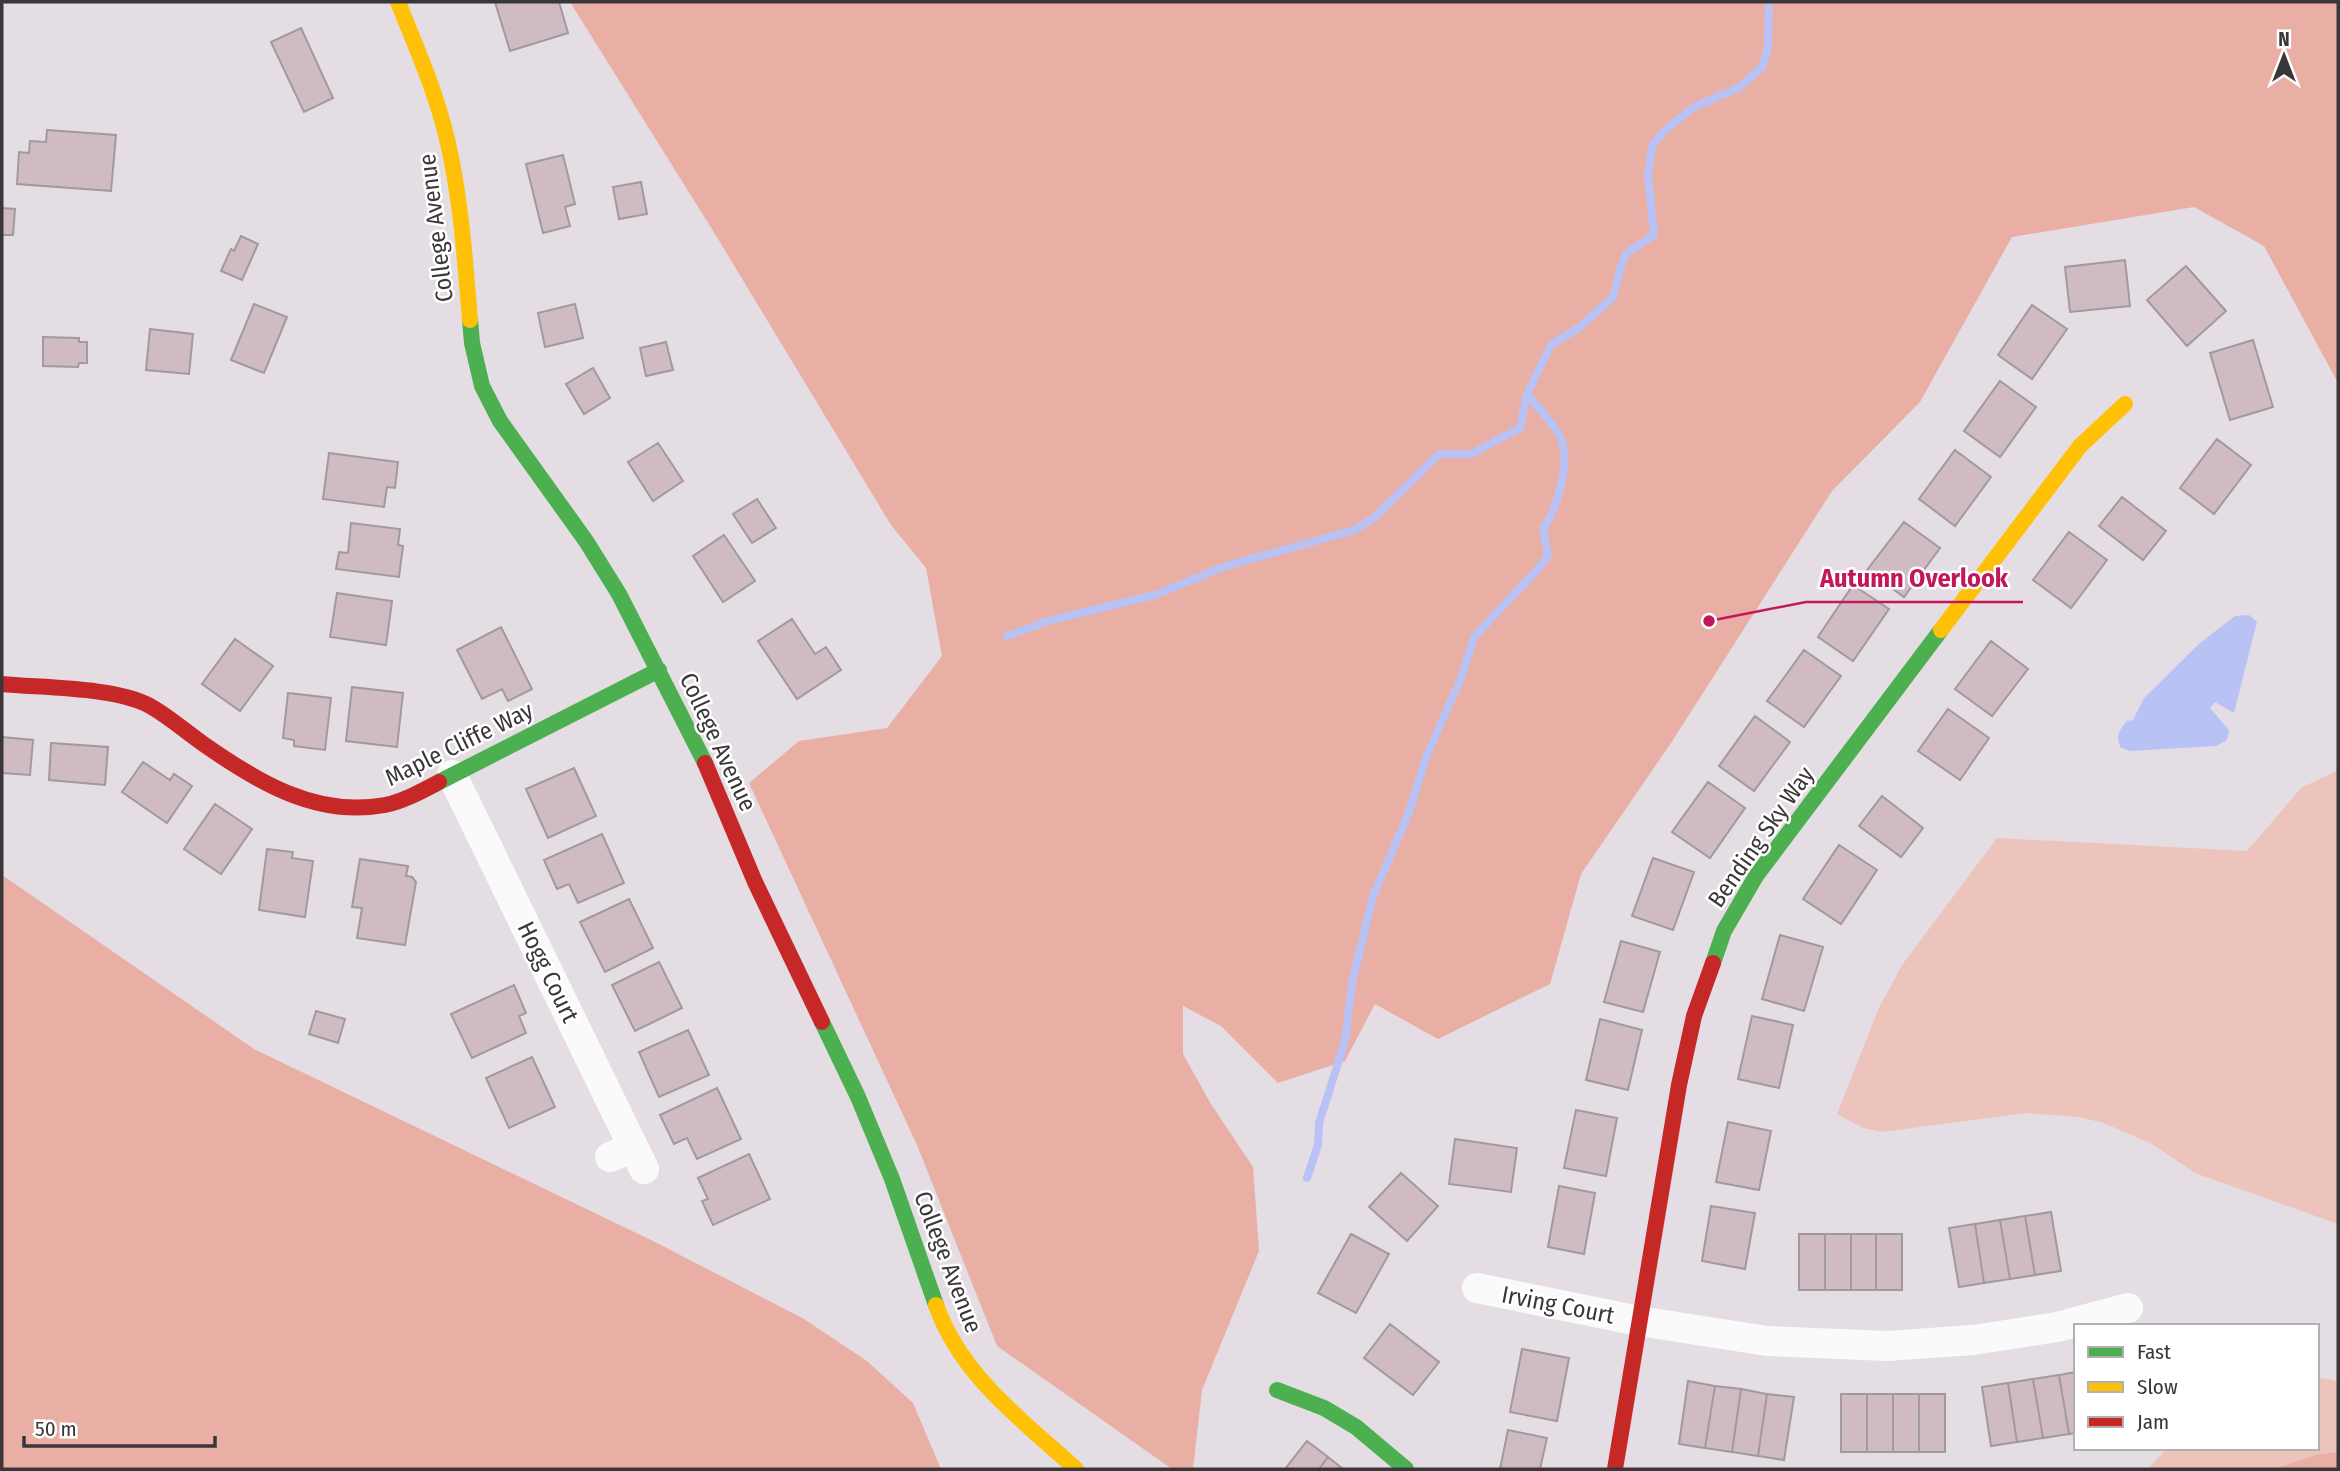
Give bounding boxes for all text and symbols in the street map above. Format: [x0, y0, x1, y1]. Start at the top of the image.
north arrow [2249, 21, 2319, 91]
text: N [2278, 28, 2290, 51]
street label: College Avenue [413, 152, 459, 304]
callout: Autumn Overlook [1806, 555, 2023, 602]
text: Autumn Overlook [1819, 563, 2009, 594]
street label: College Avenue [674, 668, 762, 816]
street label: Maple Cliffe Way [381, 696, 538, 792]
street label: Bending Sky Way [1702, 761, 1820, 913]
street label: Hogg Court [512, 917, 584, 1027]
street label: College Avenue [908, 1187, 988, 1337]
street label: Irving Court [1499, 1280, 1617, 1330]
legend [2074, 1324, 2319, 1450]
text: Fast [2137, 1339, 2171, 1365]
text: Slow [2137, 1374, 2178, 1400]
scale bar [24, 1404, 215, 1448]
text: Jam [2137, 1409, 2169, 1435]
text: 50 m [35, 1416, 77, 1442]

